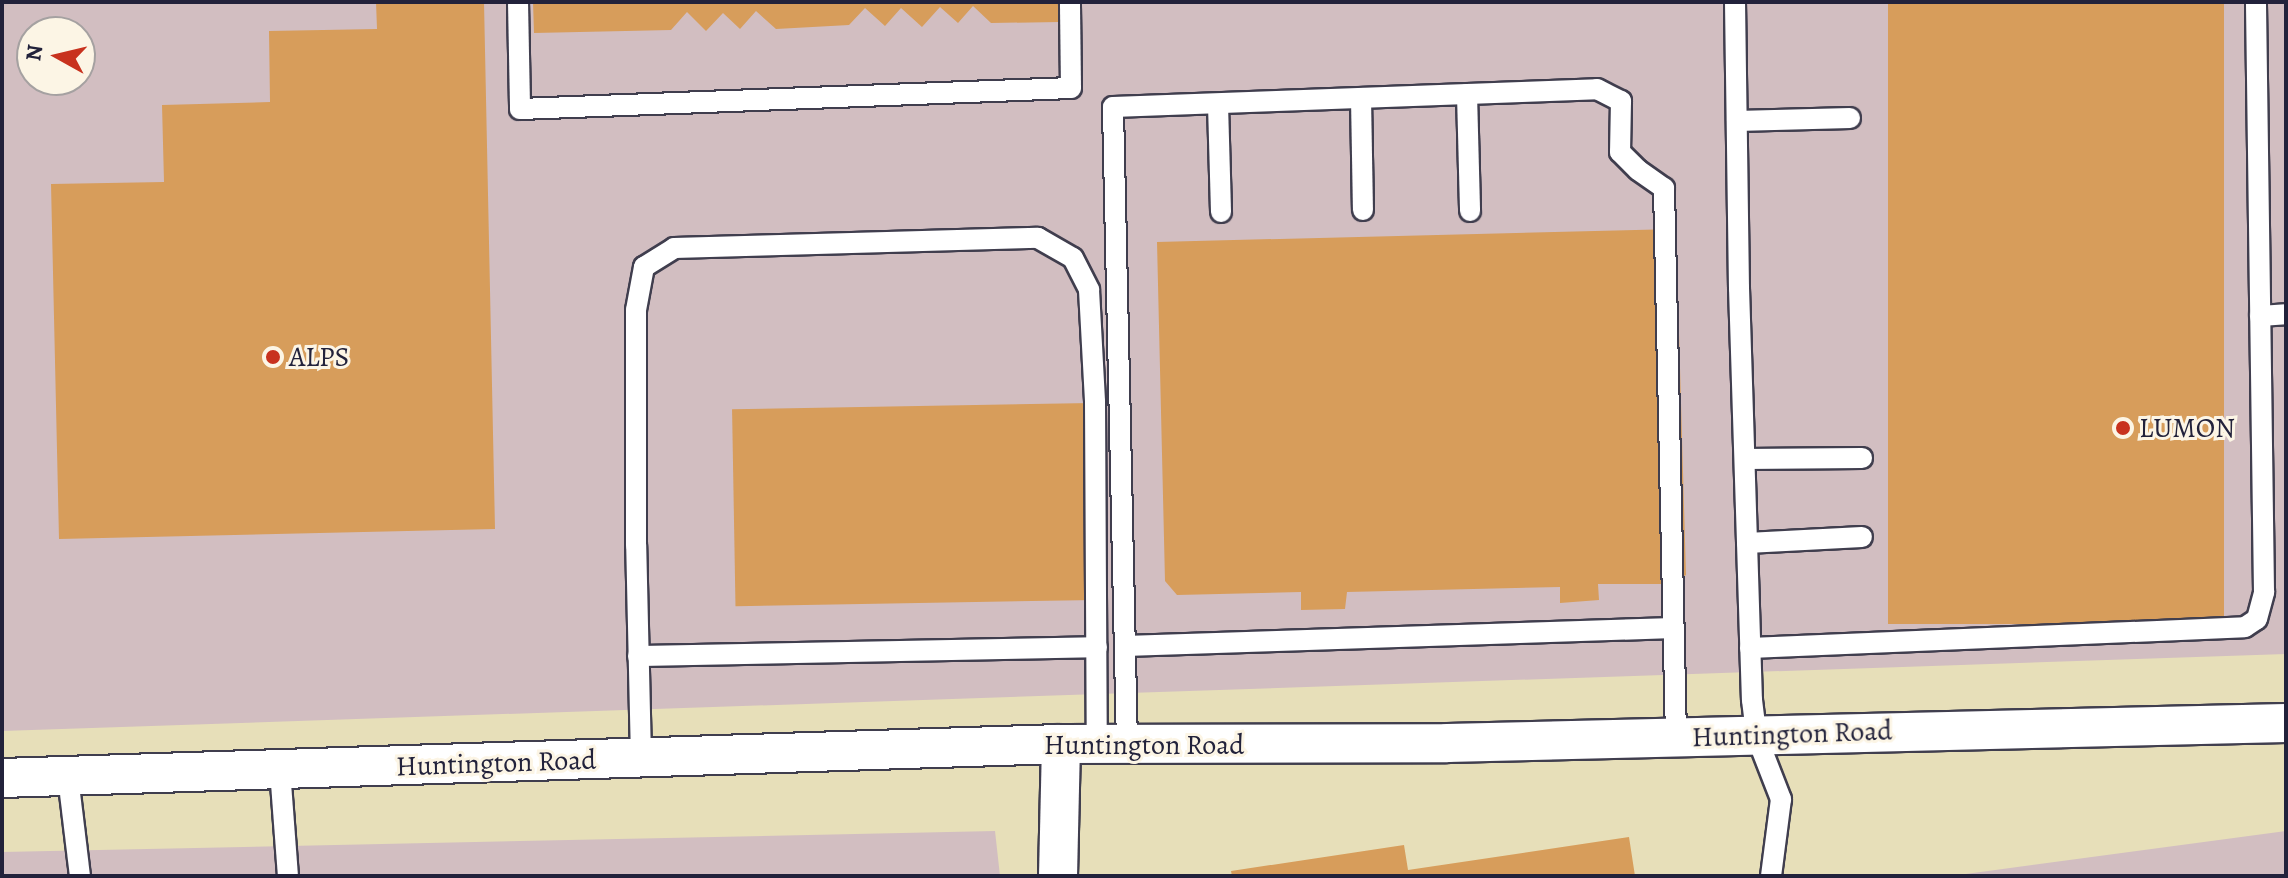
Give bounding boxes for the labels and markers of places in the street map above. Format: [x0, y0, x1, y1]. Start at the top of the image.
place label: ALPS [289, 340, 349, 374]
marker: ALPS [264, 348, 282, 366]
place label: LUMON [2139, 411, 2235, 445]
marker: LUMON [2114, 419, 2132, 437]

